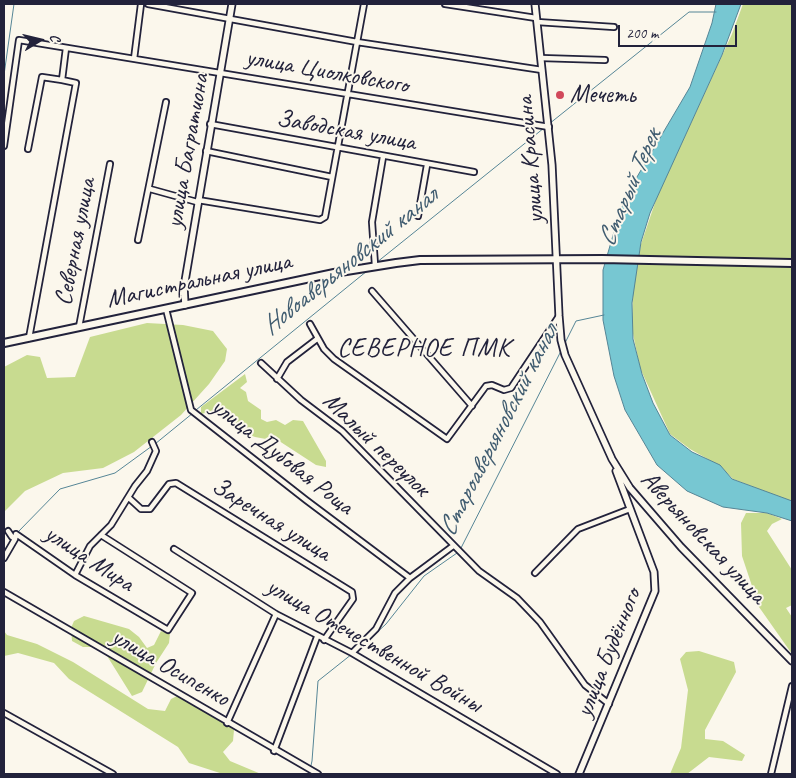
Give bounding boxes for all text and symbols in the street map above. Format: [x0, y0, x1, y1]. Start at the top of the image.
north arrow [15, 15, 65, 65]
scale bar [621, 15, 740, 47]
text: 200 m [626, 24, 658, 43]
text: С [46, 33, 64, 42]
street label: улица Циолковского [243, 43, 411, 101]
street label: улица Багратиона [160, 71, 216, 231]
place label: Мечеть [570, 80, 635, 110]
marker: Мечеть [554, 89, 566, 101]
street label: улица Красина [510, 95, 552, 225]
street label: Заводская улица [274, 104, 418, 158]
water label: Старый Терек [591, 125, 669, 251]
street label: Северная улица [49, 176, 103, 308]
water label: Новоаверьяновский канал [256, 182, 444, 342]
street label: Магистральная улица [104, 247, 294, 315]
water label: Староаверьяновский канал [432, 320, 566, 542]
district label: СЕВЕРНОЕ ПМК [336, 333, 512, 365]
street label: Малый переулок [316, 386, 436, 504]
street label: улица Дубовая Роща [205, 392, 359, 522]
street label: Аверьяновская улица [634, 465, 772, 611]
street label: Заречная улица [206, 472, 336, 568]
street label: улица Мира [39, 519, 139, 599]
street label: улица Отечественной Войны [261, 572, 487, 720]
street label: улица Будённого [570, 584, 648, 722]
street label: улица Осипенко [106, 622, 234, 714]

